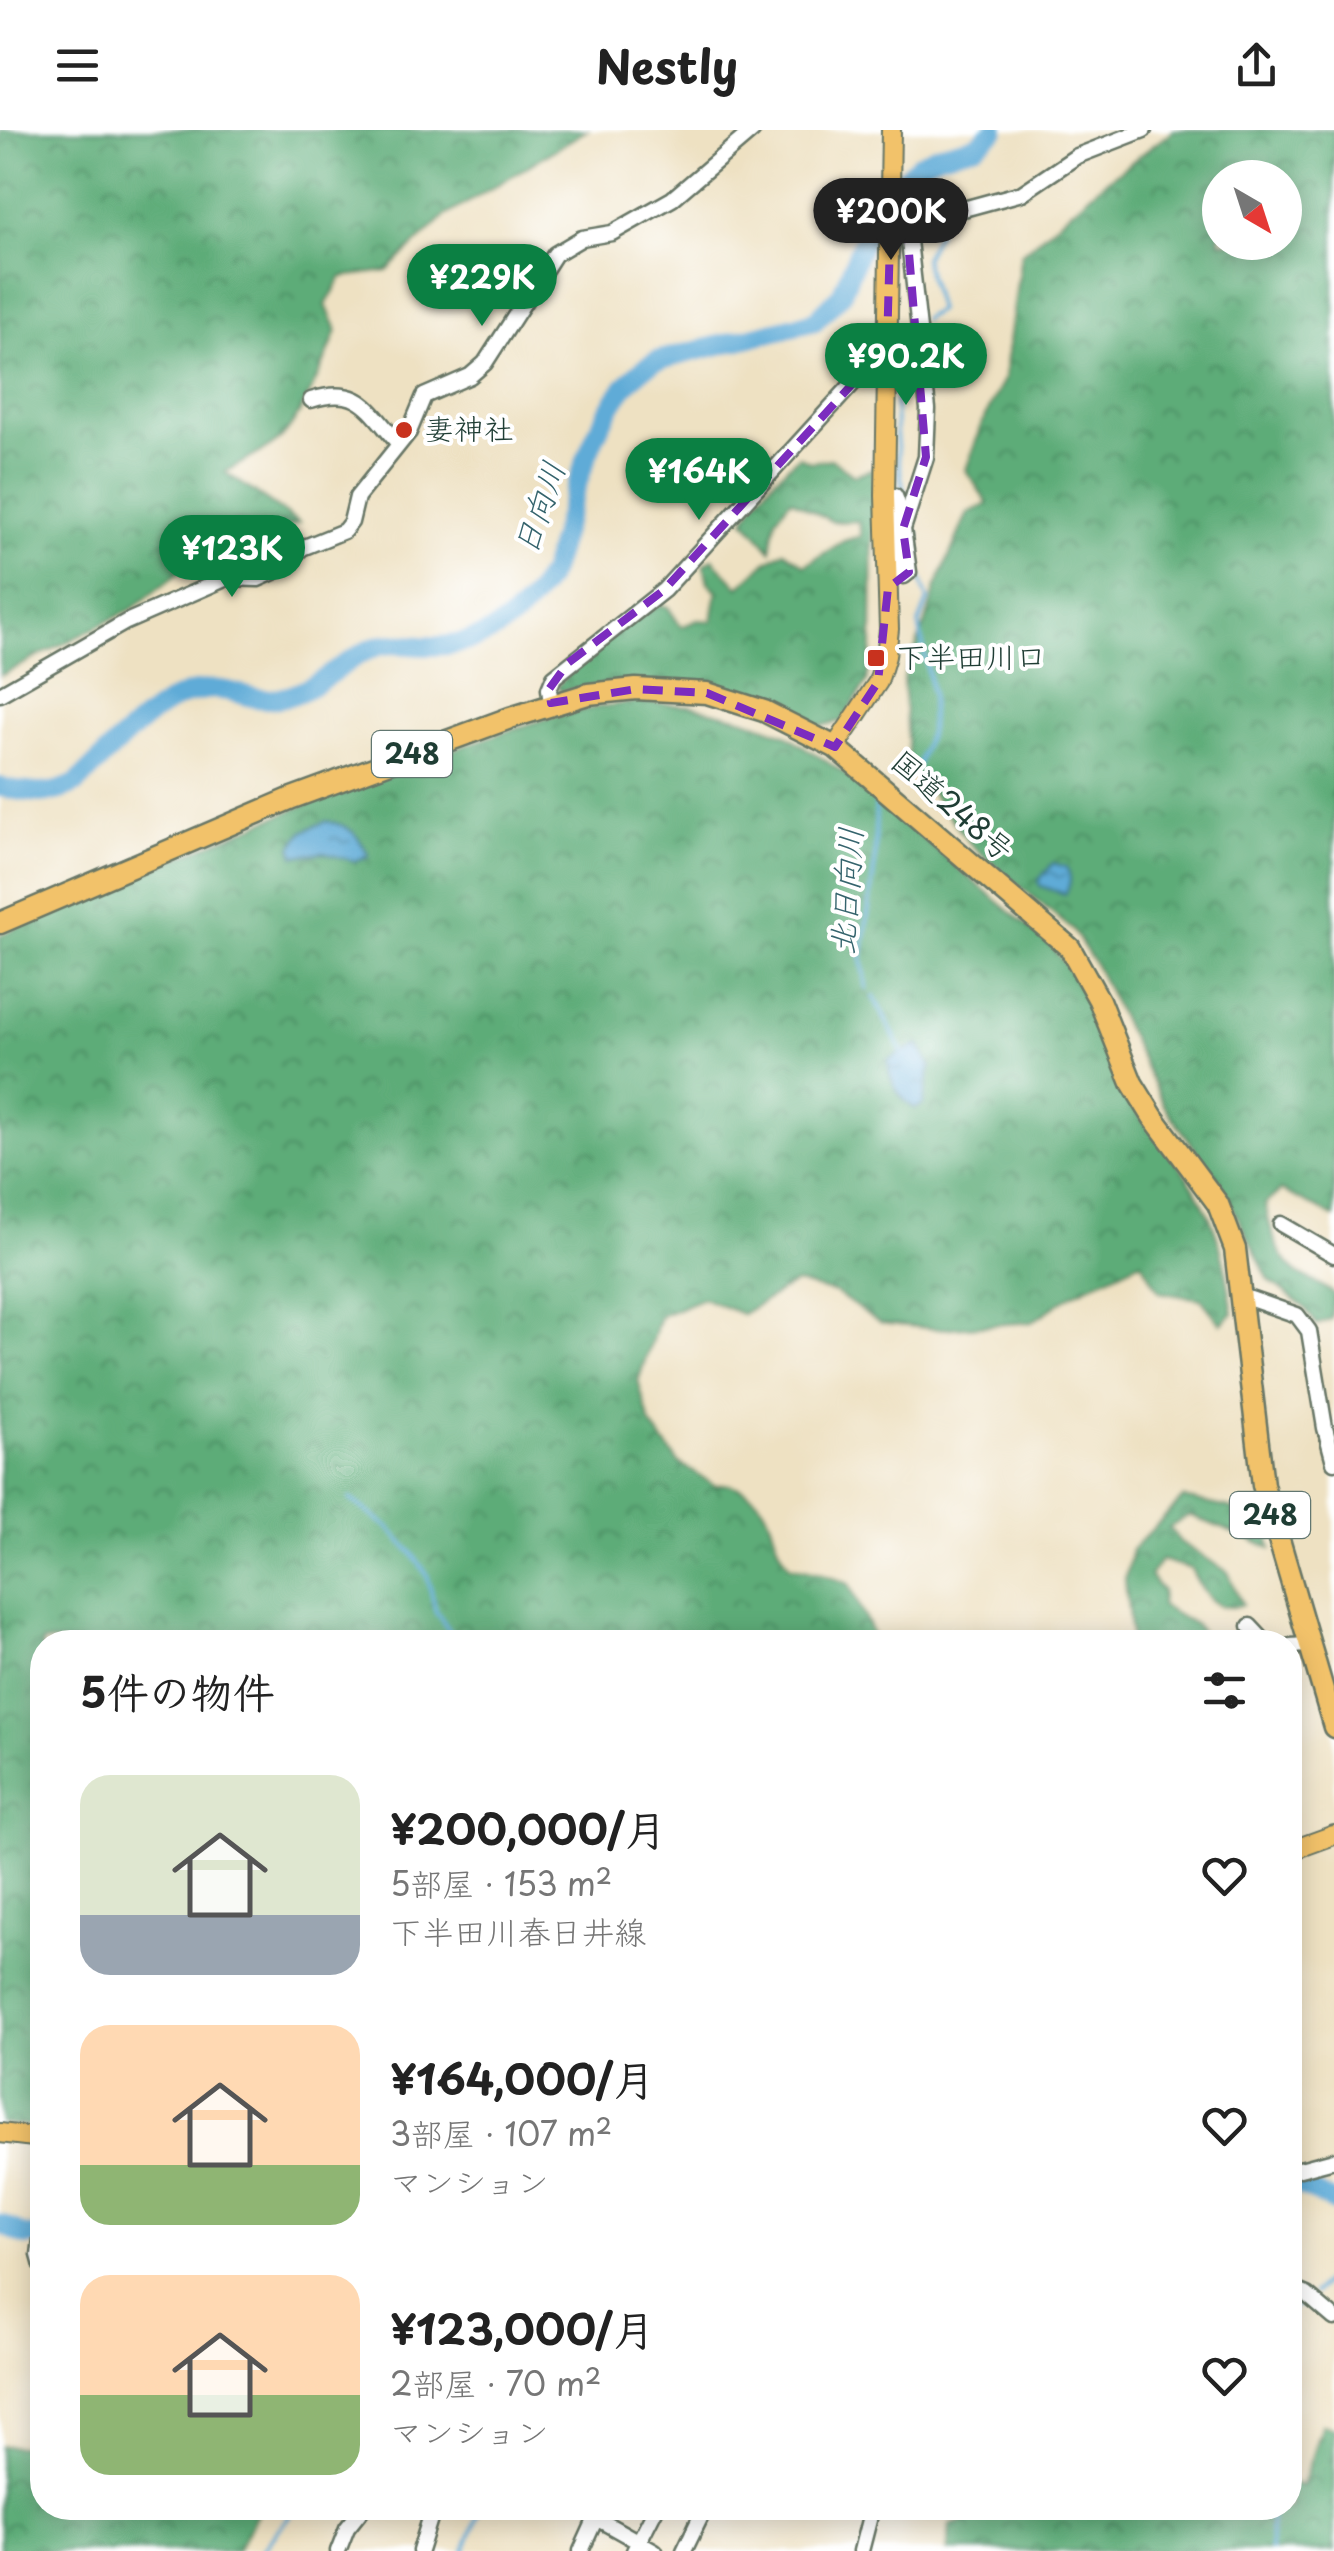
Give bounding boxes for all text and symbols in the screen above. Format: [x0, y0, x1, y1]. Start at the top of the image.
text: Nestly [596, 31, 738, 99]
icon: menu [50, 38, 105, 93]
icon: share [1229, 38, 1284, 93]
north arrow [1202, 160, 1302, 260]
map controls [1202, 160, 1302, 260]
pin: ¥200K [821, 178, 961, 263]
text: ¥200K [835, 186, 947, 234]
pin: ¥229K [412, 244, 552, 329]
text: ¥229K [429, 252, 535, 300]
pin: ¥90.2K [825, 323, 987, 408]
text: ¥90.2K [847, 331, 965, 379]
place label: 妻神社 [424, 405, 514, 450]
marker: 妻神社 [393, 419, 415, 441]
pin: ¥164K [629, 438, 769, 523]
text: ¥164K [647, 446, 751, 494]
water label: 日向川 [500, 454, 576, 561]
pin: ¥123K [162, 515, 302, 600]
text: ¥123K [181, 523, 283, 571]
place label: 下半田川口 [896, 633, 1046, 678]
marker: 下半田川口 [865, 647, 887, 669]
road number: 248 [372, 731, 452, 777]
street label: 国道248号 [882, 738, 1025, 870]
water label: 北日向川 [817, 825, 873, 956]
road number: 248 [1230, 1492, 1310, 1538]
text: 5件の物件 [80, 1659, 275, 1722]
icon: filters [1197, 1663, 1252, 1718]
text: ¥200,000/月 [390, 1796, 667, 1859]
icon: home [160, 1815, 280, 1935]
icon: heart [1197, 1848, 1252, 1903]
text: 5部屋 · 153 m² [390, 1859, 612, 1907]
text: 下半田川春日井線 [390, 1907, 646, 1955]
text: ¥164,000/月 [390, 2046, 655, 2109]
icon: home [160, 2065, 280, 2185]
icon: heart [1197, 2098, 1252, 2153]
text: 3部屋 · 107 m² [390, 2109, 612, 2157]
text: マンション [390, 2157, 549, 2205]
text: ¥123,000/月 [390, 2296, 655, 2359]
icon: home [160, 2315, 280, 2435]
icon: heart [1197, 2348, 1252, 2403]
text: 2部屋 · 70 m² [390, 2359, 602, 2407]
text: マンション [390, 2407, 549, 2455]

